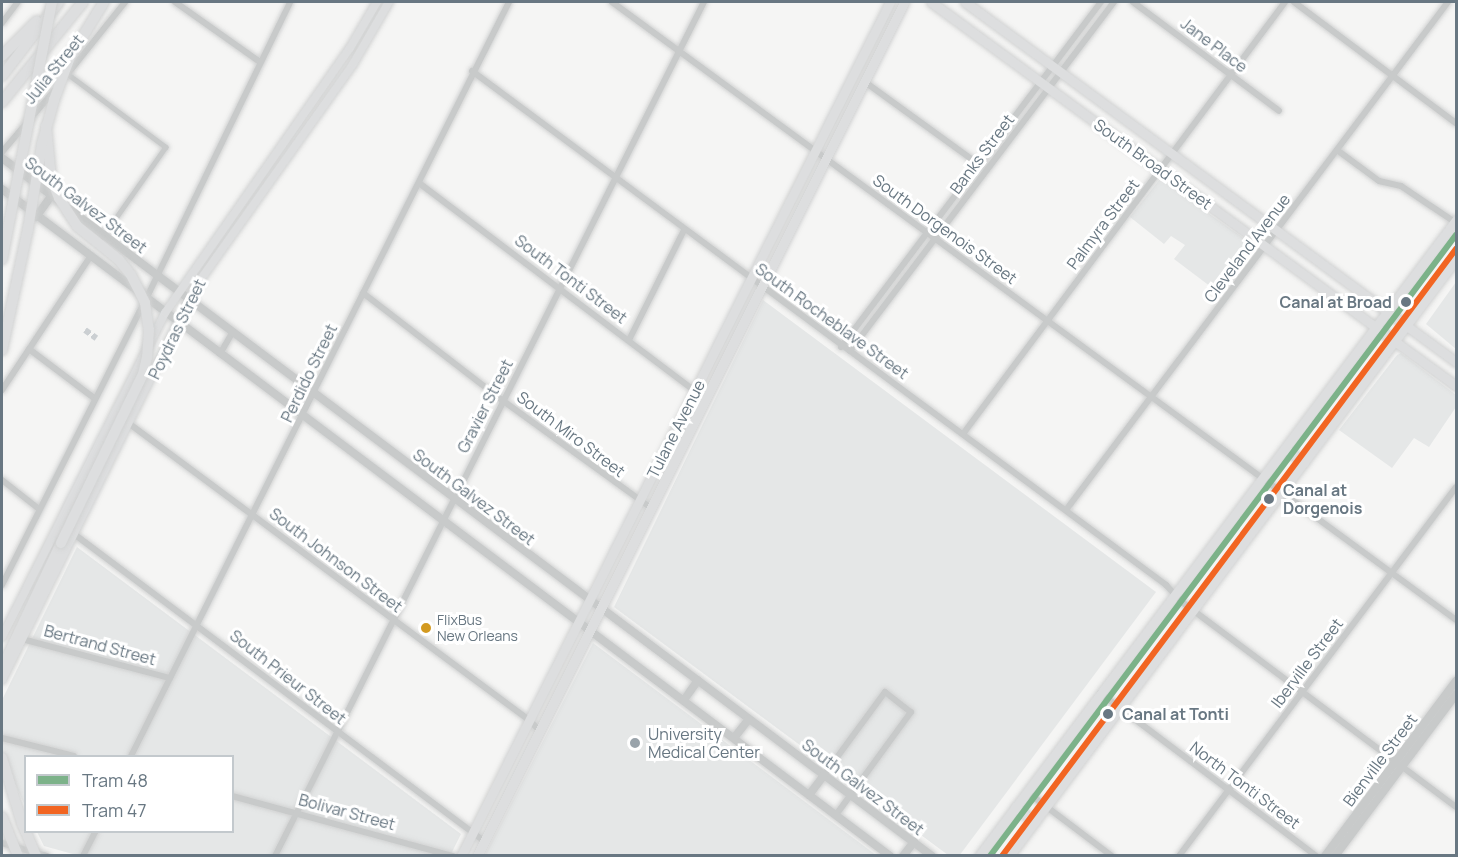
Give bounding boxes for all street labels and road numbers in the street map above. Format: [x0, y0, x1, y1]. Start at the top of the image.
street label: Jane Place [1177, 14, 1251, 76]
street label: Julia Street [20, 31, 88, 107]
street label: Banks Street [946, 110, 1018, 198]
street label: South Broad Street [1090, 115, 1216, 213]
street label: South Galvez Street [21, 153, 151, 257]
street label: South Dorgenois Street [869, 170, 1021, 288]
street label: Palmyra Street [1063, 175, 1143, 273]
street label: Cleveland Avenue [1200, 190, 1294, 306]
street label: South Tonti Street [511, 231, 631, 327]
street label: South Rocheblave Street [752, 259, 912, 383]
street label: Poydras Street [144, 276, 210, 382]
street label: Perdido Street [277, 321, 341, 425]
street label: Gravier Street [453, 356, 517, 456]
street label: Tulane Avenue [643, 377, 709, 481]
street label: South Miro Street [513, 387, 629, 481]
street label: South Galvez Street [409, 445, 539, 549]
street label: South Johnson Street [266, 504, 406, 616]
street label: Iberville Street [1267, 614, 1347, 712]
street label: Bertrand Street [42, 621, 158, 669]
street label: South Prieur Street [226, 626, 350, 728]
street label: Bienville Street [1339, 710, 1421, 810]
street label: South Galvez Street [798, 735, 928, 839]
street label: North Tonti Street [1186, 737, 1304, 833]
street label: Bolivar Street [297, 790, 397, 834]

